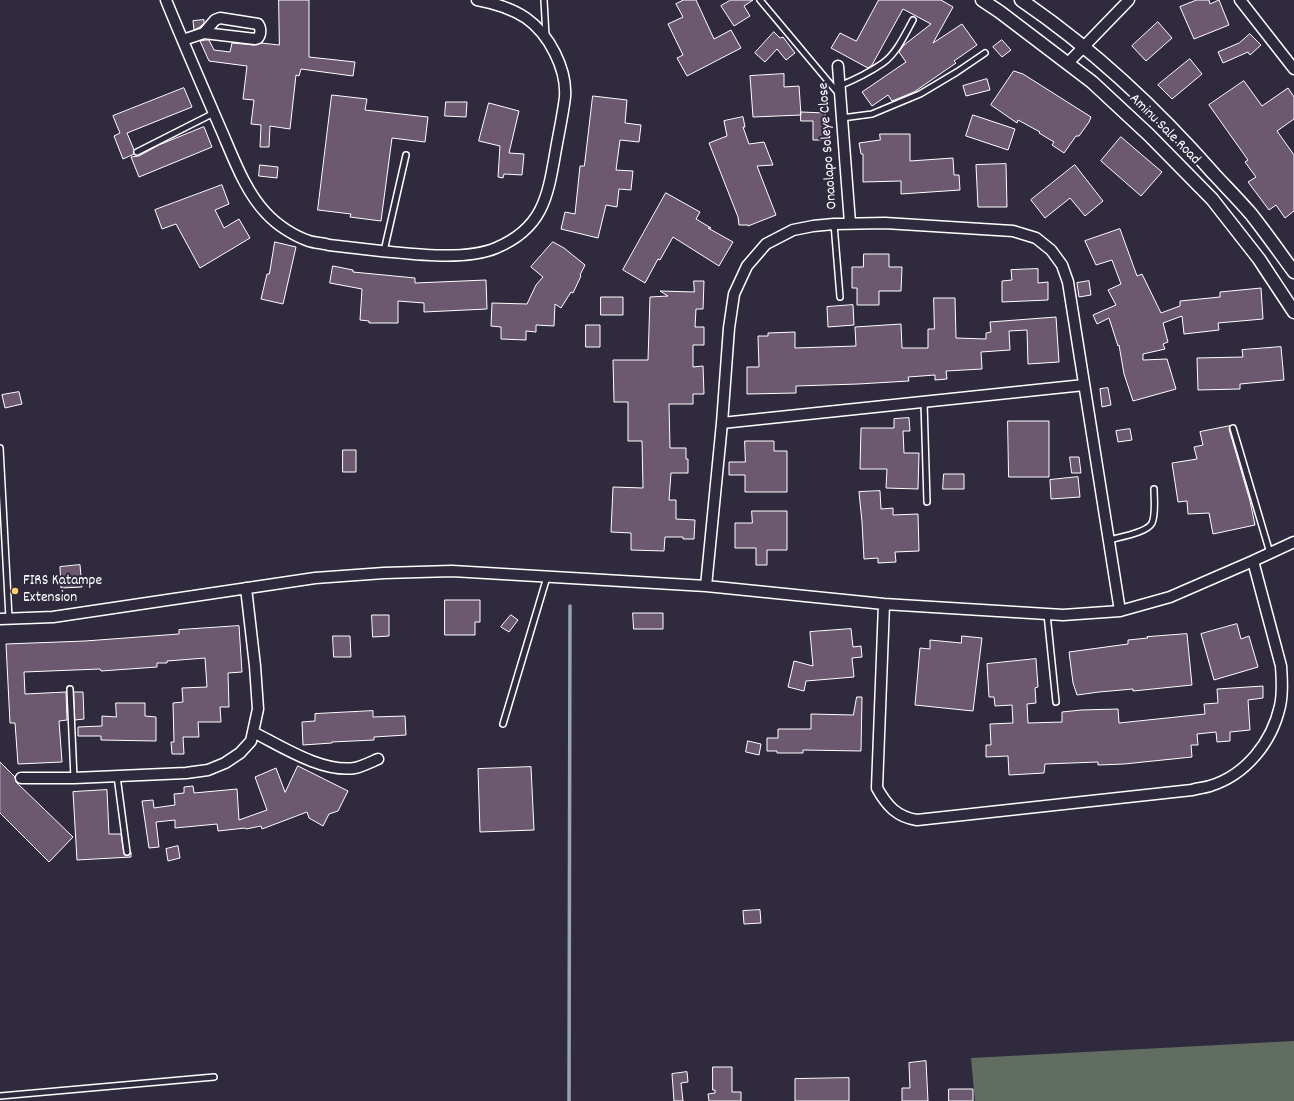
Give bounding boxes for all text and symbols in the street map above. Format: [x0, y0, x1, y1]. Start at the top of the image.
street label: Onaolapo Soleye Close [816, 82, 842, 210]
street label: Aminu Sale Road [1125, 91, 1203, 169]
place label: FIRS Katampe Extension [23, 573, 102, 608]
marker: FIRS Katampe Extension [10, 586, 20, 596]

